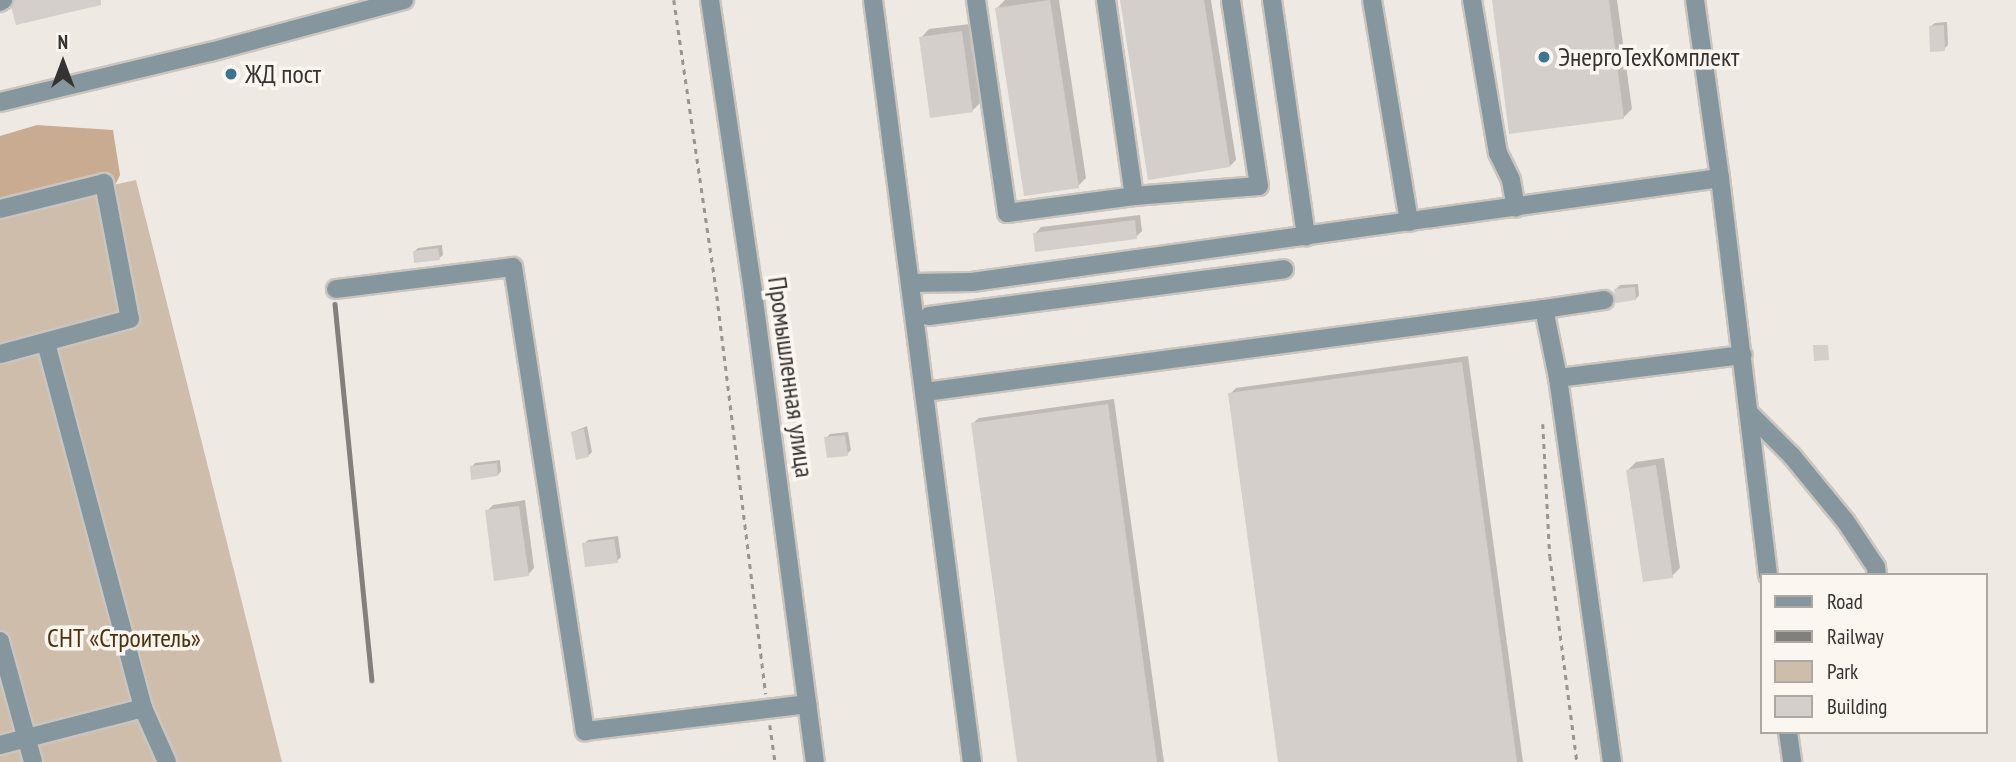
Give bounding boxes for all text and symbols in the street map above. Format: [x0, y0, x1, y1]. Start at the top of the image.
north arrow [28, 28, 98, 98]
text: N [58, 30, 68, 54]
place label: ЭнергоТехКомплект [1558, 41, 1739, 73]
marker: ЭнергоТехКомплект [1536, 49, 1552, 65]
place label: ЖД пост [245, 58, 321, 90]
marker: ЖД пост [223, 66, 239, 82]
street label: Промышленная улица [761, 275, 821, 479]
legend [1760, 573, 1988, 734]
text: Road [1827, 588, 1863, 615]
park label: СНТ «Строитель» [47, 622, 201, 654]
text: Railway [1827, 623, 1884, 650]
text: Park [1827, 658, 1858, 685]
text: Building [1827, 693, 1887, 720]

